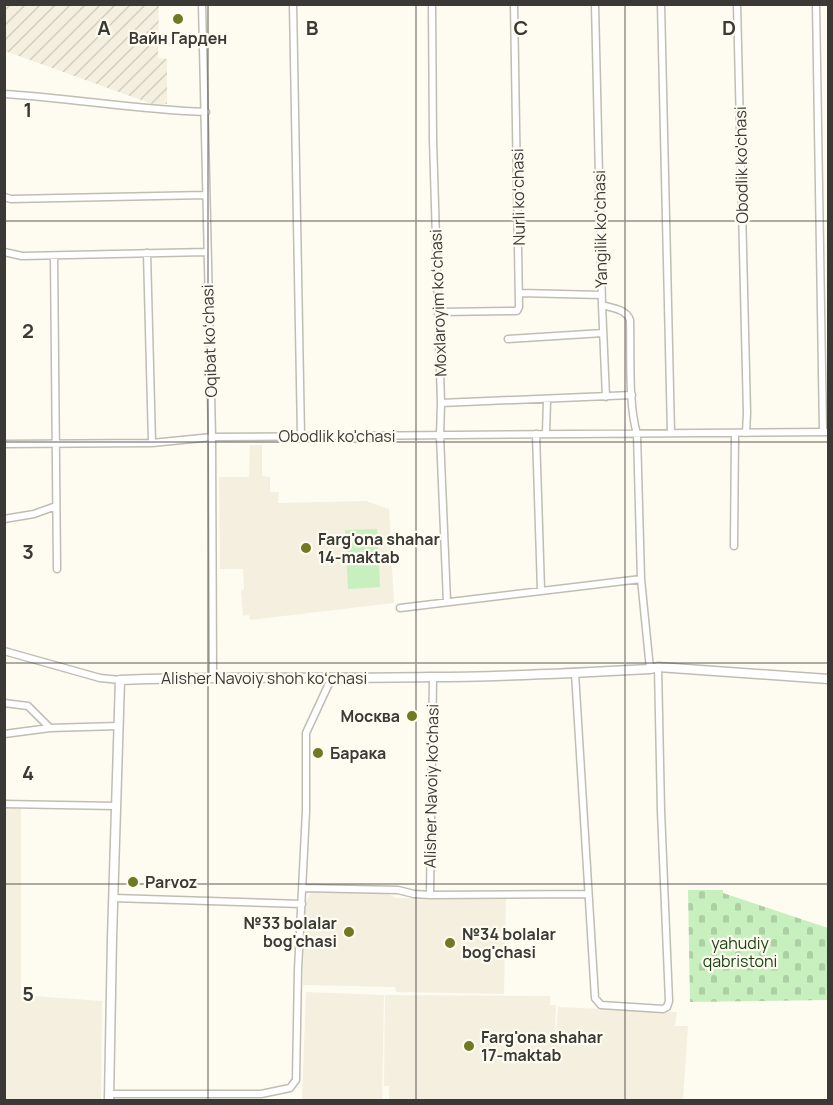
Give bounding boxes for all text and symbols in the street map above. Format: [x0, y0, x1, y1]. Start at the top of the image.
marker: Вайн Гарден [171, 12, 185, 26]
text: A [97, 14, 111, 41]
text: B [306, 14, 319, 41]
text: C [514, 14, 528, 41]
text: D [722, 14, 736, 41]
place label: Вайн Гарден [129, 27, 227, 49]
text: 1 [24, 96, 32, 123]
street label: Obodlik ko'chasi [729, 106, 753, 224]
street label: Nurli koʻchasi [506, 148, 530, 246]
street label: Yangilik koʻchasi [588, 170, 612, 288]
street label: Moxlaroyim koʻchasi [424, 229, 452, 377]
street label: Oqibat koʻchasi [196, 284, 222, 398]
text: 2 [22, 317, 34, 344]
street label: Obodlik ko'chasi [278, 425, 396, 447]
place label: Farg'ona shahar 14-maktab [318, 528, 440, 568]
text: 3 [22, 538, 34, 565]
marker: Farg'ona shahar 14-maktab [299, 541, 313, 555]
street label: Alisher Navoiy shoh koʻchasi [161, 667, 367, 689]
street label: Alisher Navoiy ko'chasi [419, 704, 443, 868]
place label: Москва [340, 705, 400, 727]
marker: Москва [405, 709, 419, 723]
place label: Барака [330, 742, 386, 764]
marker: Барака [311, 746, 325, 760]
text: 4 [22, 759, 34, 786]
place label: Parvoz [145, 871, 197, 893]
marker: Parvoz [126, 875, 140, 889]
place label: №33 bolalar bog'chasi [244, 912, 337, 952]
place label: №34 bolalar bog'chasi [462, 923, 556, 963]
marker: №33 bolalar bog'chasi [342, 925, 356, 939]
park label: yahudiy qabristoni [703, 932, 777, 972]
marker: №34 bolalar bog'chasi [443, 936, 457, 950]
text: 5 [22, 980, 34, 1007]
place label: Farg'ona shahar 17-maktab [481, 1026, 603, 1066]
marker: Farg'ona shahar 17-maktab [462, 1039, 476, 1053]

